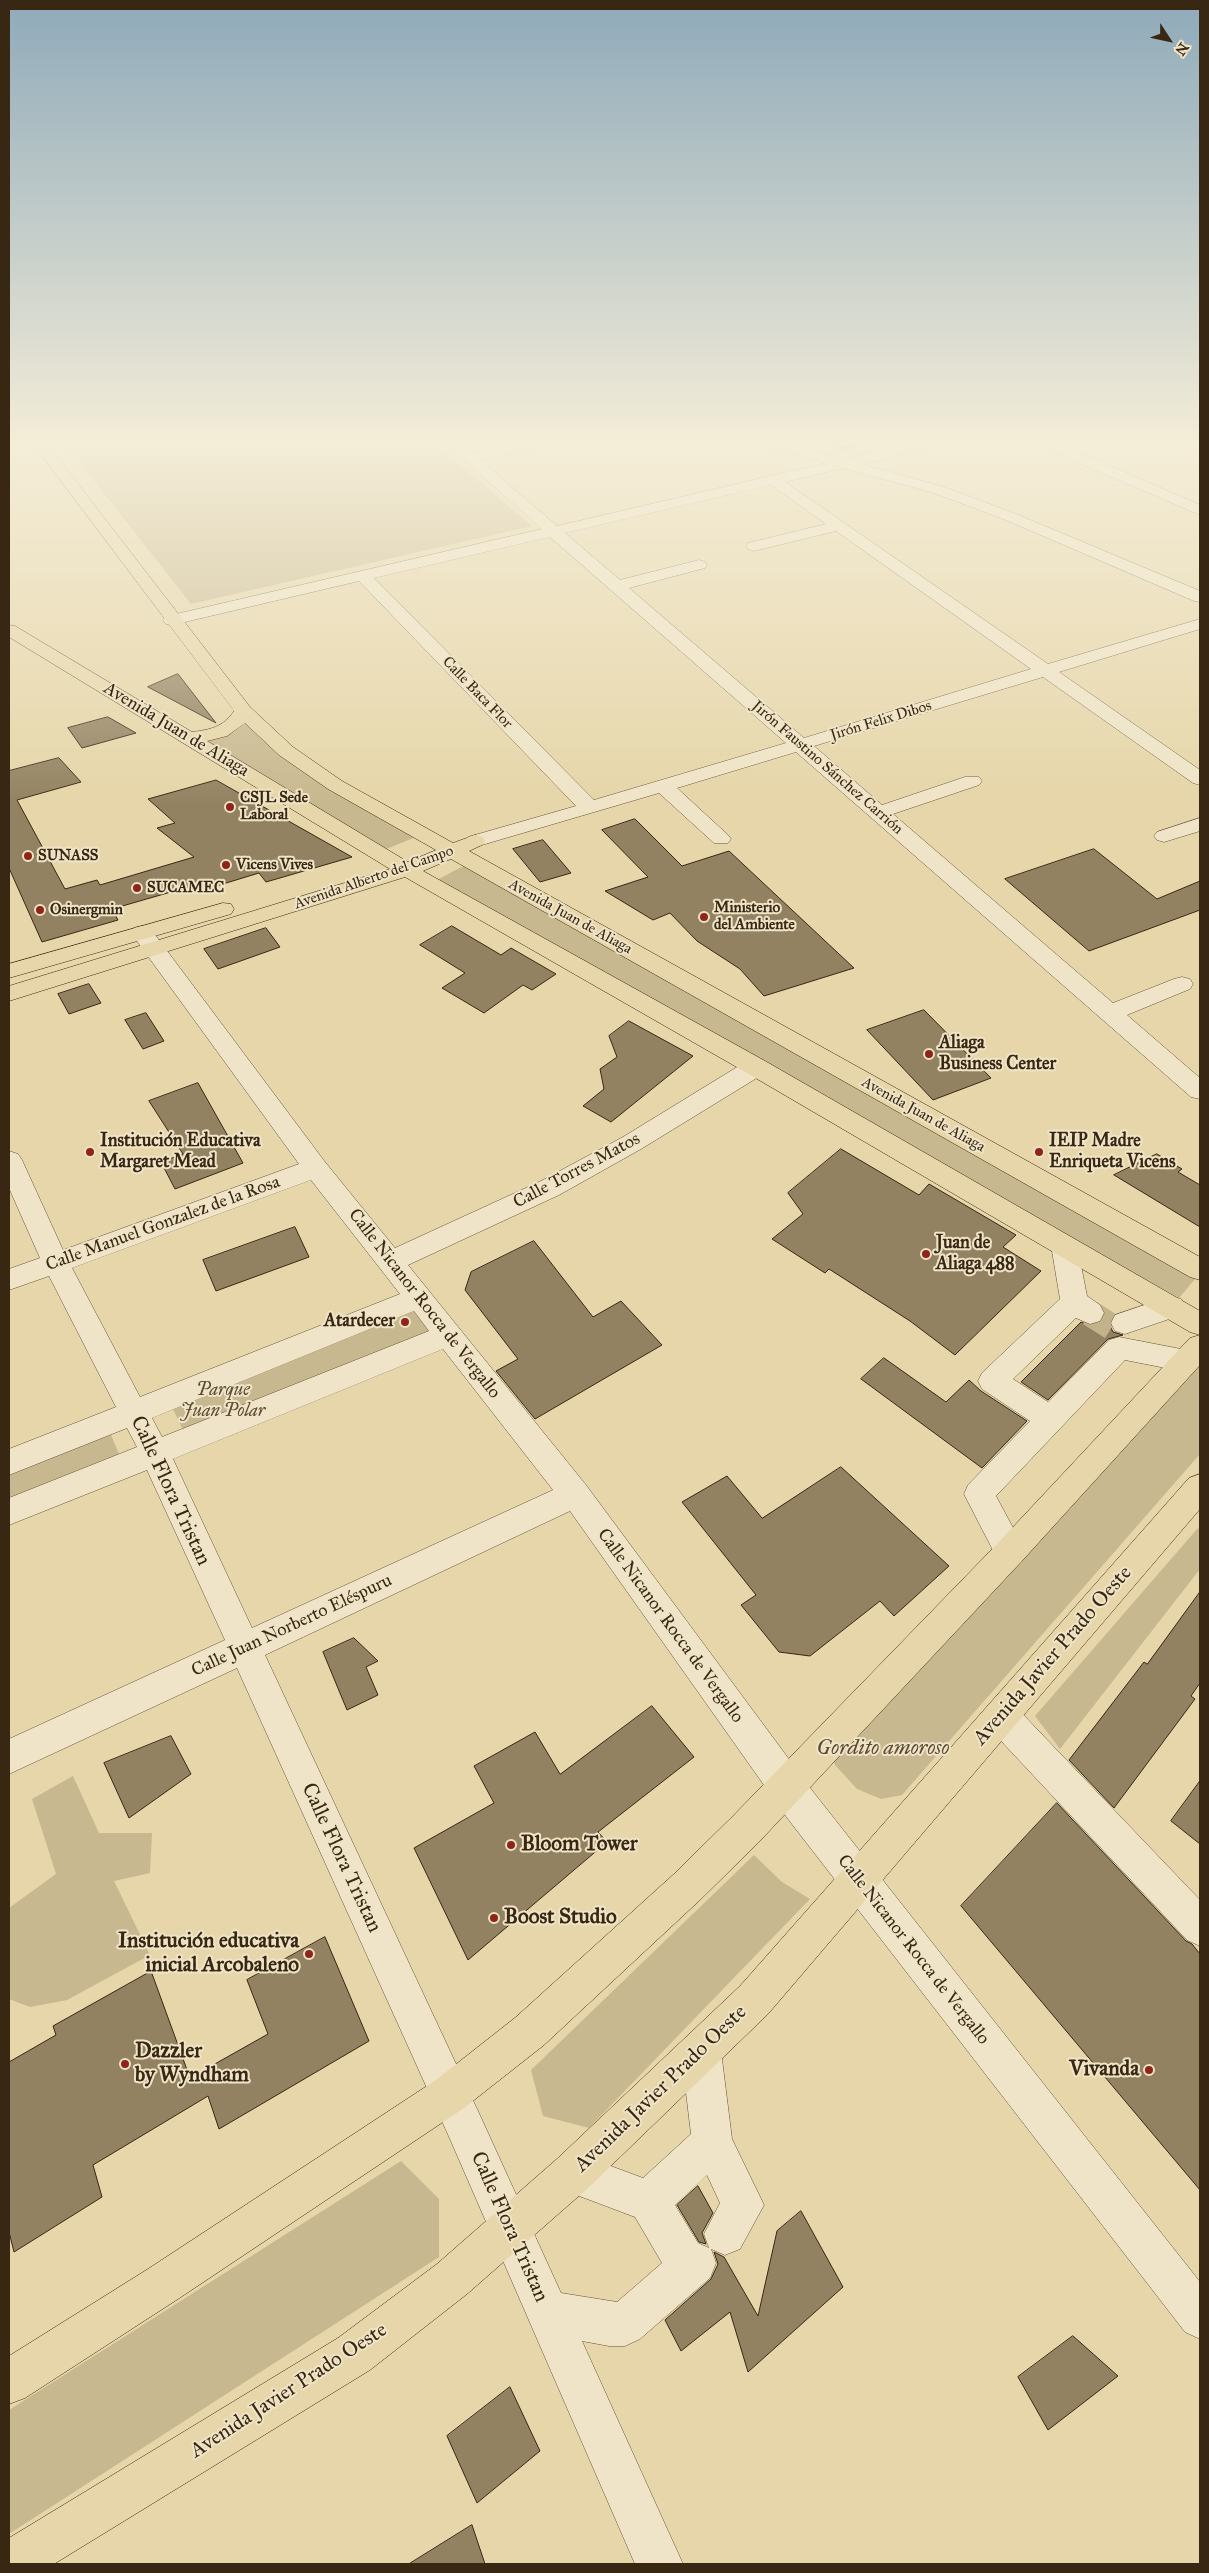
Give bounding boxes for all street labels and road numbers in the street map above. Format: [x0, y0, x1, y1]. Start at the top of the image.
street label: Calle Baca Flor [438, 653, 516, 733]
street label: Avenida Juan de Aliaga [99, 678, 253, 782]
street label: Jirón Felix Dibos [828, 697, 934, 745]
street label: Jirón Faustino Sánchez Carrión [748, 698, 906, 838]
street label: Avenida Alberto del Campo [292, 842, 456, 914]
street label: Avenida Juan de Aliaga [505, 876, 635, 958]
street label: Avenida Juan de Aliaga [858, 1074, 988, 1156]
street label: Calle Torres Matos [510, 1128, 644, 1214]
street label: Calle Manuel Gonzalez de la Rosa [43, 1171, 283, 1277]
street label: Calle Nicanor Rocca de Vergallo [343, 1205, 505, 1403]
street label: Calle Flora Tristan [124, 1412, 216, 1570]
street label: Calle Nicanor Rocca de Vergallo [592, 1525, 748, 1727]
street label: Avenida Javier Prado Oeste [968, 1561, 1138, 1751]
street label: Calle Juan Norberto Eléspuru [188, 1570, 396, 1682]
street label: Calle Flora Tristan [295, 1779, 387, 1937]
street label: Calle Nicanor Rocca de Vergallo [832, 1851, 994, 2049]
street label: Avenida Javier Prado Oeste [570, 2000, 752, 2178]
street label: Calle Flora Tristan [465, 2148, 553, 2306]
street label: Avenida Javier Prado Oeste [186, 2318, 392, 2464]

